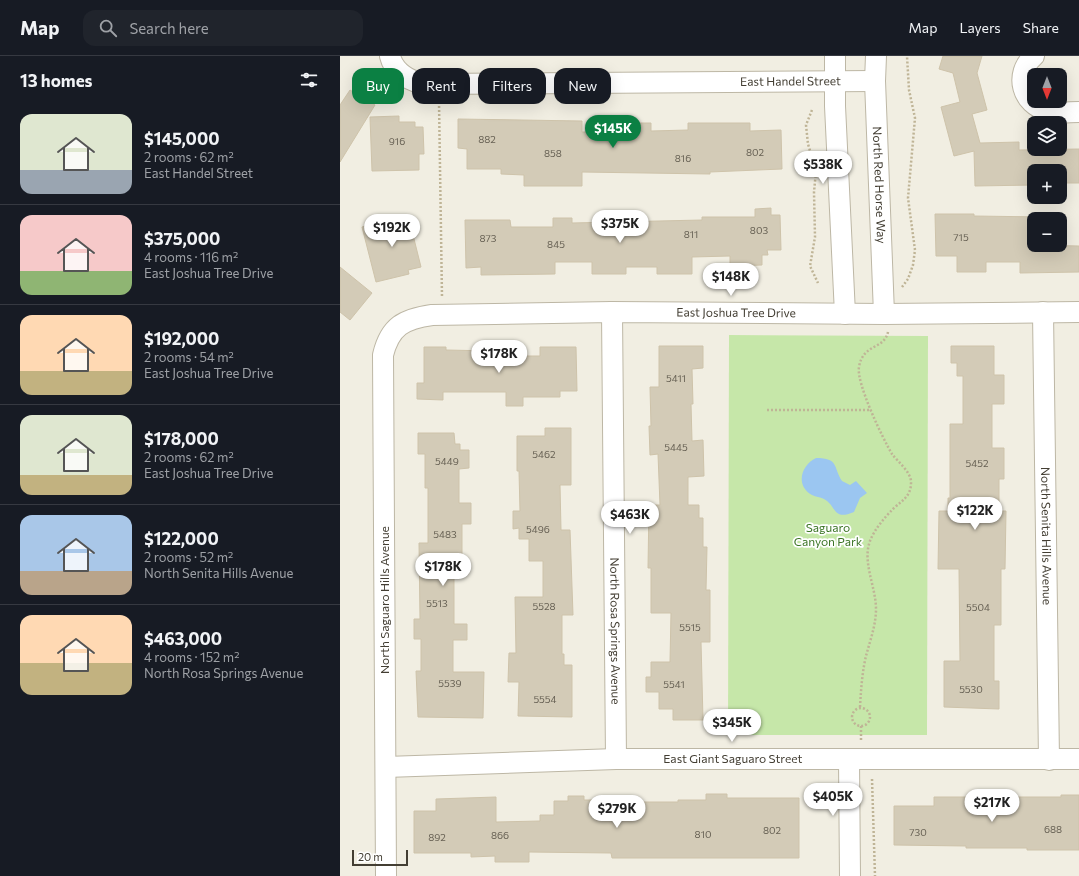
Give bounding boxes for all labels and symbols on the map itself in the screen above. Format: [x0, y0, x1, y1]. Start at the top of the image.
north arrow [1027, 68, 1067, 108]
street label: East Handel Street [740, 73, 841, 88]
pin: $145K [585, 115, 641, 149]
street label: North Red Horse Way [871, 126, 889, 244]
house number: 882 [478, 133, 496, 145]
house number: 916 [389, 135, 405, 147]
house number: 802 [746, 146, 765, 158]
house number: 858 [544, 147, 562, 159]
pin: $538K [795, 151, 851, 185]
house number: 816 [675, 152, 691, 164]
pin: $375K [592, 210, 648, 244]
pin: $192K [364, 214, 420, 248]
house number: 803 [750, 224, 768, 236]
house number: 811 [684, 228, 698, 240]
house number: 715 [953, 231, 969, 243]
house number: 873 [479, 232, 497, 244]
house number: 845 [547, 238, 565, 250]
pin: $148K [703, 263, 759, 297]
street label: East Joshua Tree Drive [676, 304, 796, 320]
pin: $178K [471, 340, 527, 374]
house number: 5411 [666, 372, 686, 384]
house number: 5445 [664, 441, 688, 453]
house number: 5462 [532, 448, 556, 460]
house number: 5449 [435, 455, 459, 467]
house number: 5452 [965, 457, 989, 469]
street label: North Senita Hills Avenue [1039, 467, 1055, 605]
pin: $122K [947, 497, 1003, 531]
pin: $463K [602, 501, 658, 535]
park label: Saguaro Canyon Park [794, 520, 863, 548]
house number: 5496 [526, 523, 550, 535]
street label: North Saguaro Hills Avenue [377, 526, 391, 674]
house number: 5483 [433, 528, 457, 540]
pin: $178K [415, 553, 471, 587]
street label: North Rosa Springs Avenue [608, 557, 624, 705]
house number: 5513 [426, 597, 448, 609]
house number: 5528 [532, 600, 556, 612]
house number: 5504 [966, 601, 990, 613]
house number: 5515 [679, 621, 701, 633]
house number: 5539 [438, 677, 462, 689]
house number: 5541 [663, 678, 685, 690]
house number: 5530 [959, 683, 983, 695]
house number: 5554 [533, 693, 557, 705]
pin: $345K [704, 709, 760, 743]
street label: East Giant Saguaro Street [663, 751, 803, 765]
pin: $405K [805, 783, 861, 817]
pin: $217K [964, 789, 1020, 823]
pin: $279K [589, 795, 645, 829]
house number: 688 [1044, 823, 1062, 835]
house number: 802 [763, 824, 782, 836]
house number: 730 [909, 826, 927, 838]
house number: 810 [695, 828, 711, 840]
house number: 866 [491, 829, 509, 841]
house number: 892 [428, 831, 446, 843]
scale bar [352, 848, 408, 867]

